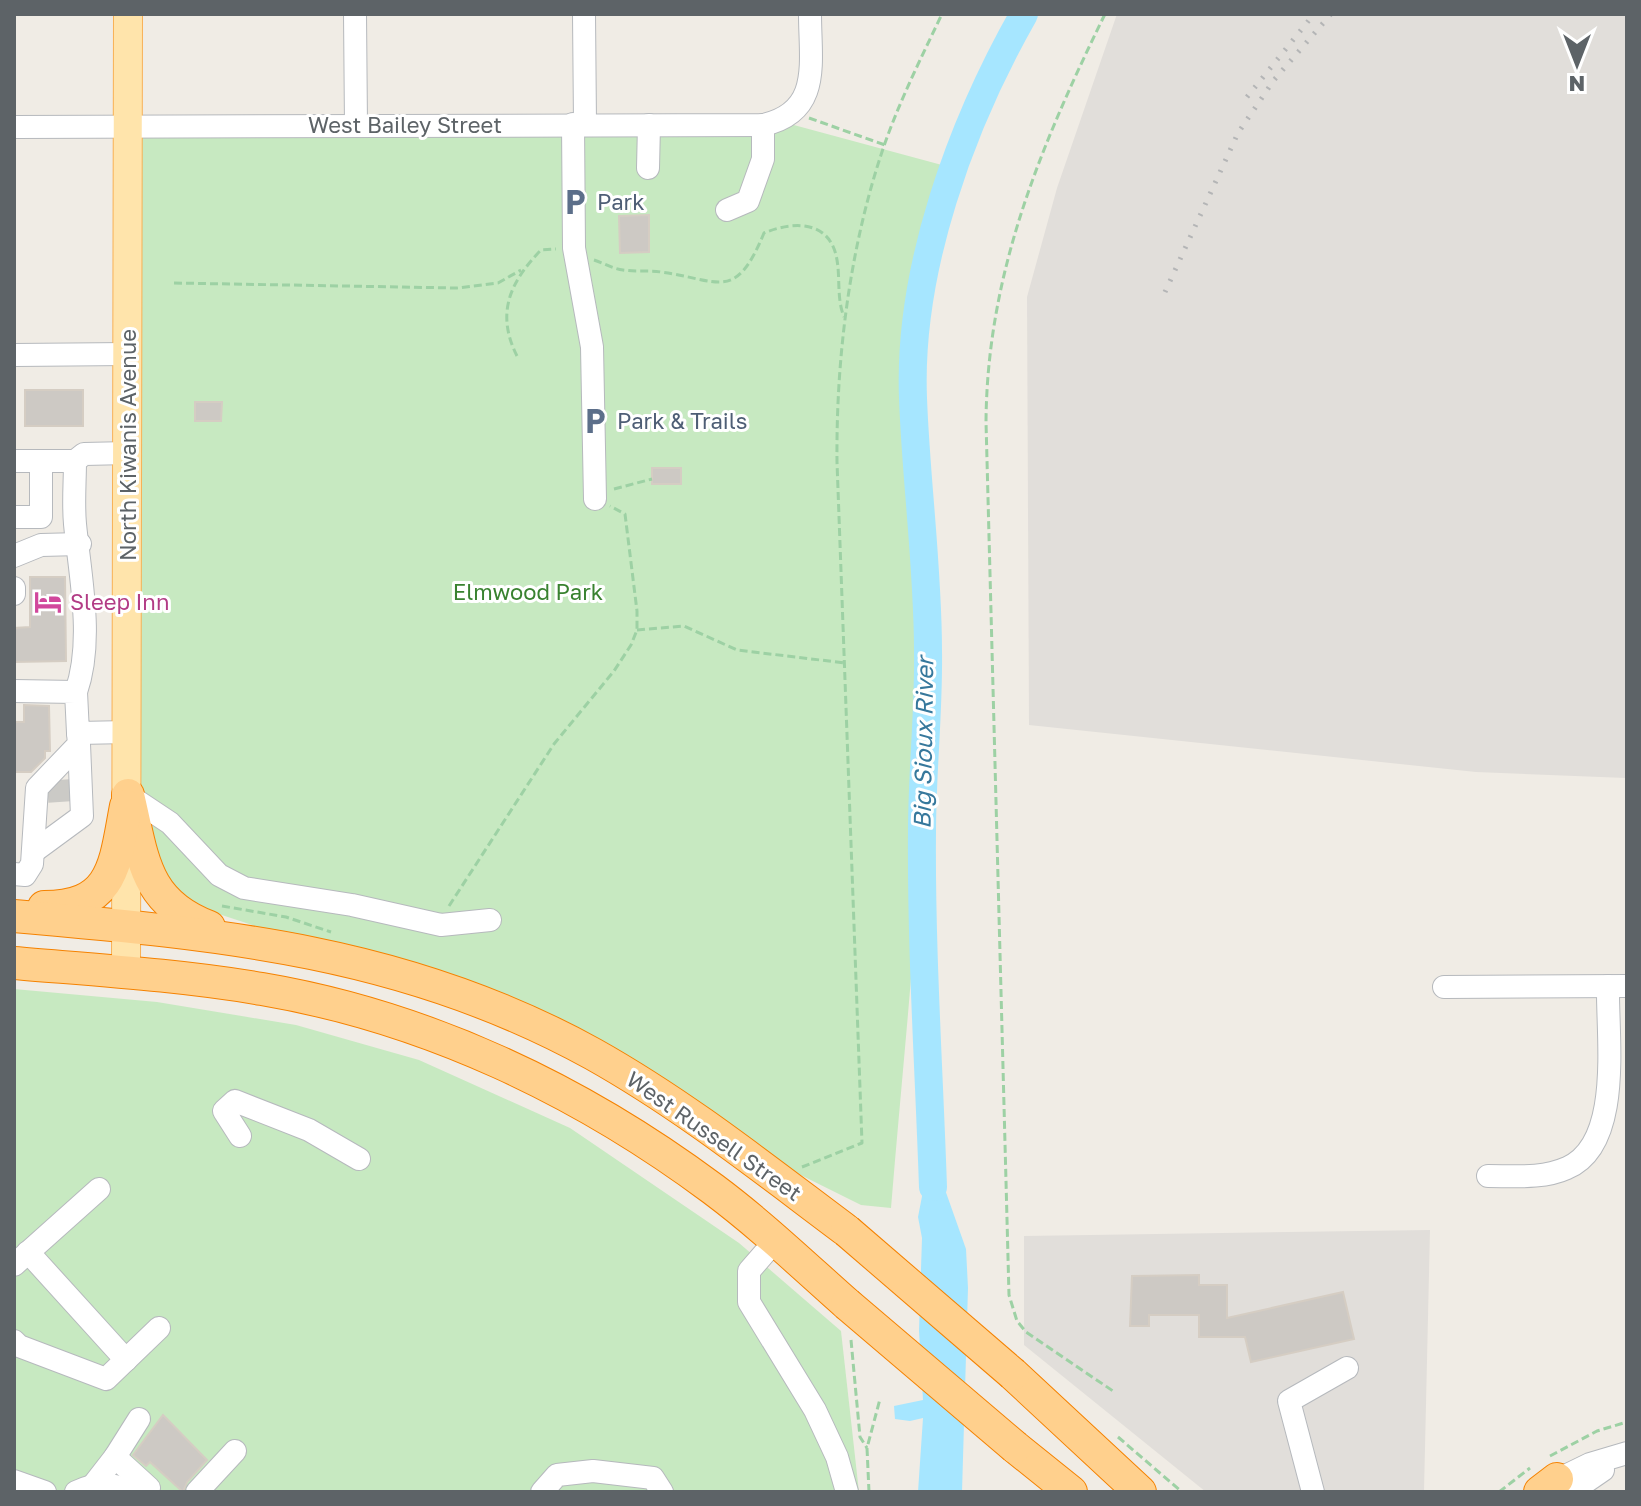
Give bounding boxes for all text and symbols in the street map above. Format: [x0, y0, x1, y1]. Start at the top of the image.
north arrow [1537, 24, 1617, 104]
text: N [1569, 71, 1585, 98]
street label: West Bailey Street [308, 111, 502, 138]
parking icon: Park [560, 187, 590, 217]
place label: Park [597, 188, 645, 215]
street label: North Kiwanis Avenue [114, 329, 141, 561]
parking icon: Park & Trails [580, 406, 610, 436]
place label: Park & Trails [617, 407, 747, 434]
park label: Elmwood Park [453, 578, 603, 605]
hotel icon: Sleep Inn [33, 587, 63, 617]
place label: Sleep Inn [70, 588, 169, 615]
water label: Big Sioux River [906, 653, 940, 829]
street label: West Russell Street [622, 1065, 807, 1206]

